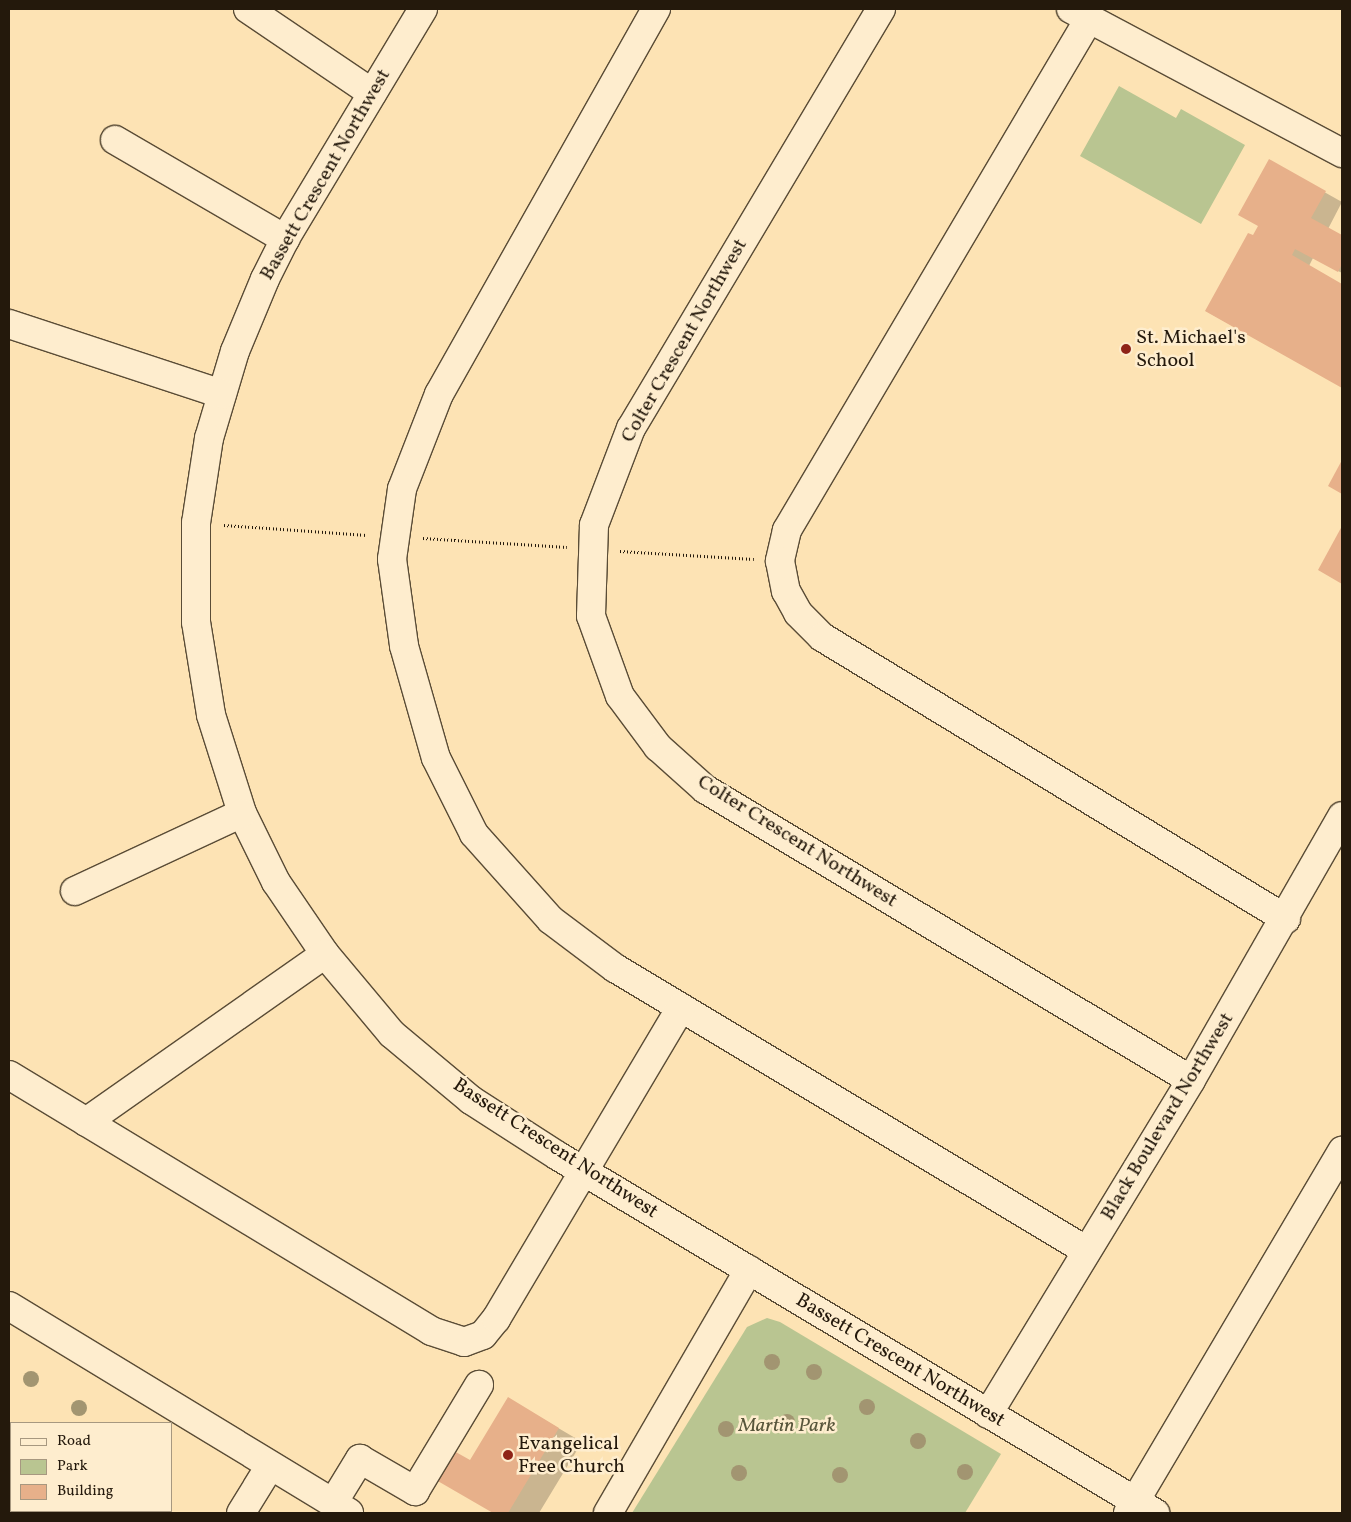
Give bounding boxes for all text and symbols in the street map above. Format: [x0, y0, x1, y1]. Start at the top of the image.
street label: Bassett Crescent Northwest [256, 65, 396, 285]
street label: Colter Crescent Northwest [617, 235, 753, 447]
place label: St. Michael's School [1136, 326, 1246, 373]
marker: St. Michael's School [1120, 343, 1132, 355]
street label: Colter Crescent Northwest [693, 771, 901, 913]
street label: Black Boulevard Northwest [1096, 1009, 1240, 1225]
street label: Bassett Crescent Northwest [448, 1074, 662, 1224]
street label: Bassett Crescent Northwest [791, 1289, 1009, 1433]
park label: Martin Park [738, 1414, 836, 1438]
legend [10, 1422, 172, 1512]
text: Road [57, 1431, 91, 1452]
place label: Evangelical Free Church [518, 1432, 625, 1479]
marker: Evangelical Free Church [502, 1449, 514, 1461]
text: Park [57, 1456, 88, 1477]
text: Building [57, 1481, 113, 1502]

